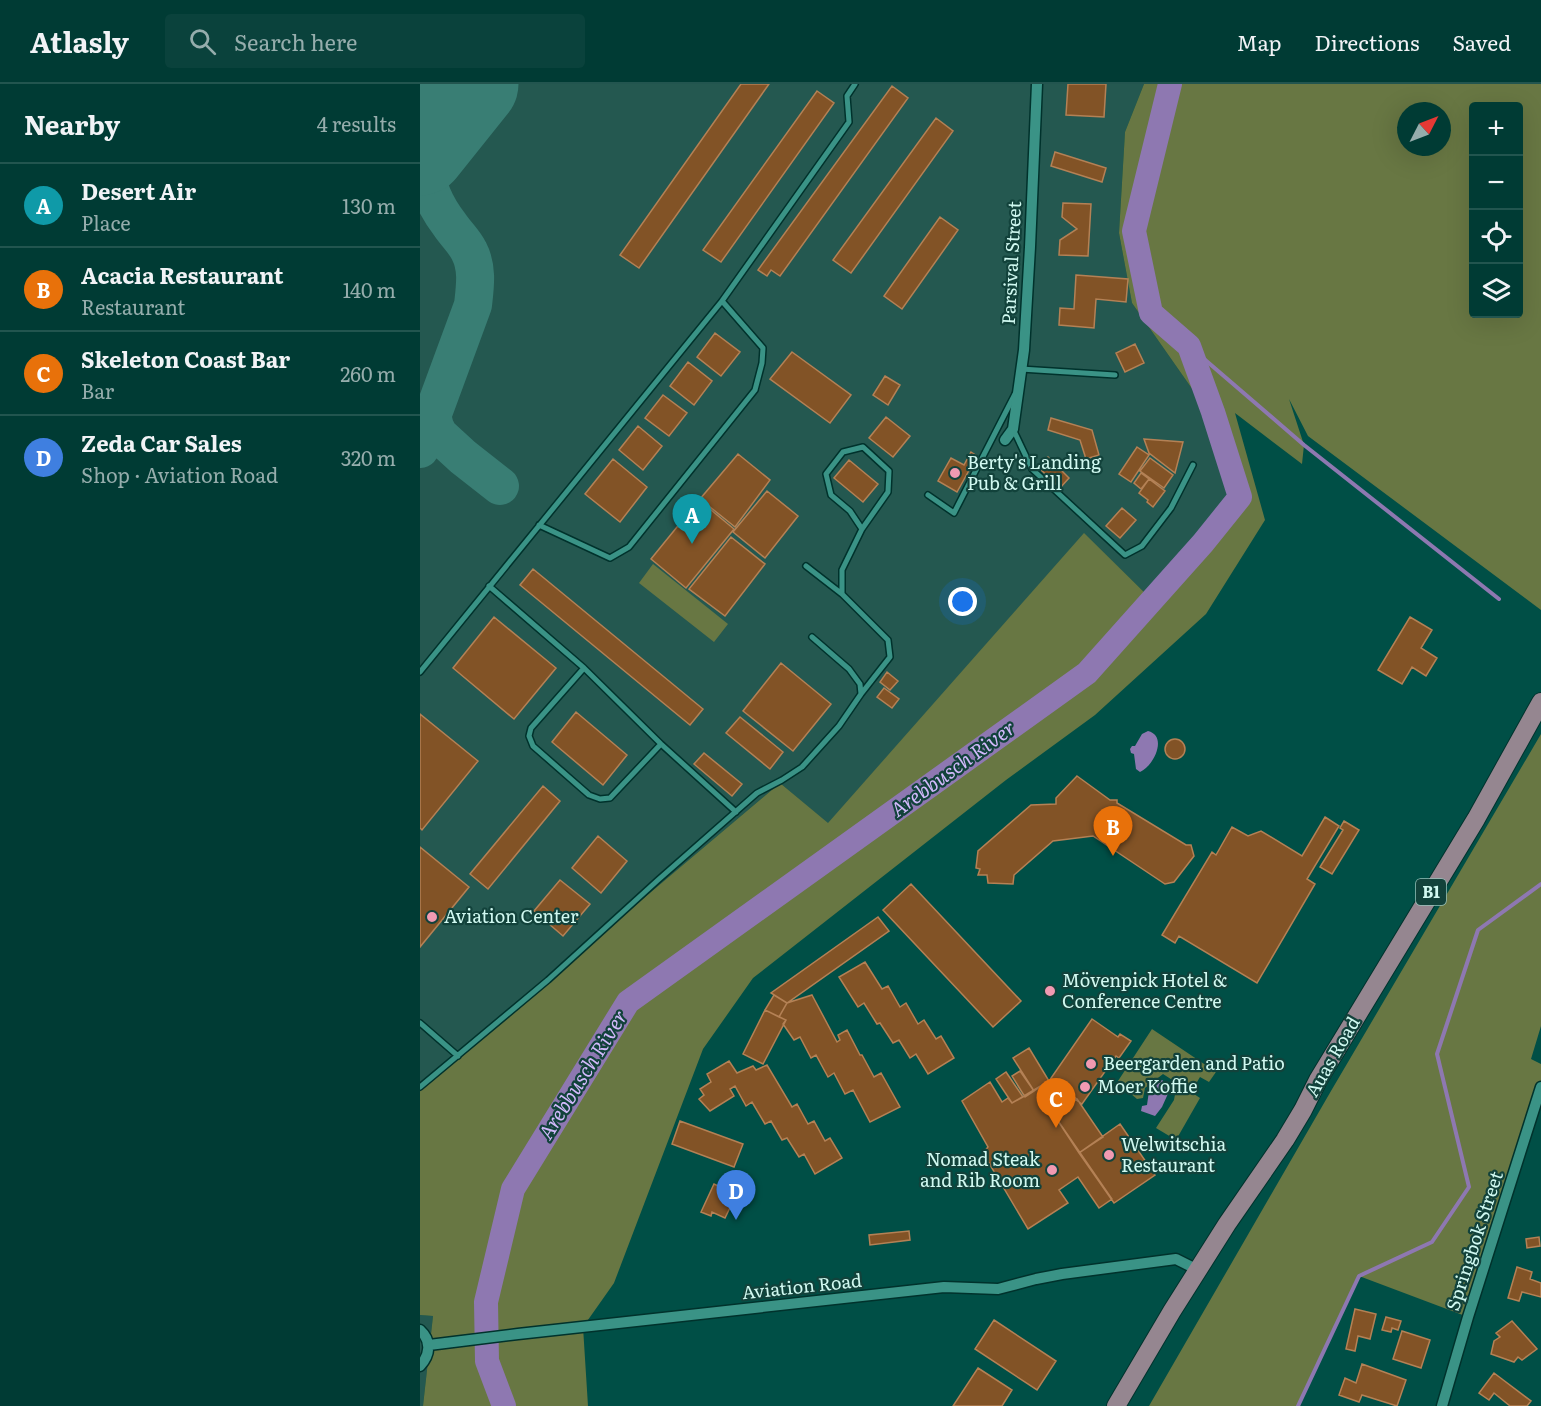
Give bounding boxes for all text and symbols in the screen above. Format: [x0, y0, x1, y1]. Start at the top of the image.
search box [165, 14, 585, 68]
text: Atlasly [30, 20, 129, 62]
icon: search [186, 25, 219, 58]
text: Search here [234, 25, 357, 58]
text: Map [1237, 26, 1282, 57]
text: Directions [1315, 26, 1420, 57]
text: Saved [1453, 26, 1511, 57]
north arrow [1397, 102, 1451, 156]
map controls [1469, 102, 1523, 318]
button: + [1469, 102, 1523, 156]
text: Nearby [24, 104, 120, 143]
text: 4 results [317, 108, 396, 138]
button: − [1469, 156, 1523, 210]
text: Desert Air [81, 174, 196, 207]
text: A [36, 190, 51, 220]
text: 130 m [342, 190, 396, 220]
street label: Parsival Street [994, 200, 1027, 325]
text: Place [81, 207, 131, 237]
button: locate [1469, 210, 1523, 264]
text: Acacia Restaurant [81, 258, 284, 291]
button: layers [1469, 264, 1523, 318]
text: B [37, 274, 50, 304]
text: 140 m [343, 274, 396, 304]
text: Restaurant [81, 291, 185, 321]
text: Skeleton Coast Bar [81, 342, 290, 375]
text: C [36, 358, 51, 388]
text: 260 m [340, 358, 396, 388]
text: Bar [81, 375, 114, 405]
text: Zeda Car Sales [81, 426, 242, 459]
text: D [36, 442, 51, 472]
text: 320 m [341, 442, 396, 472]
place label: Berty's Landing Pub & Grill [967, 448, 1102, 496]
text: Shop · Aviation Road [81, 459, 278, 489]
marker: Berty's Landing Pub & Grill [948, 466, 962, 480]
pin: A [672, 494, 712, 544]
your location [948, 587, 977, 616]
water label: Arebbusch River [883, 712, 1021, 823]
pin: B [1094, 806, 1132, 856]
road number: B1 [1416, 879, 1446, 905]
place label: Aviation Center [444, 902, 579, 929]
marker: Aviation Center [425, 910, 439, 924]
place label: Mövenpick Hotel & Conference Centre [1062, 966, 1227, 1014]
marker: Mövenpick Hotel & Conference Centre [1043, 984, 1057, 998]
water label: Arebbusch River [529, 1003, 633, 1145]
street label: Auas Road [1298, 1011, 1366, 1101]
place label: Beergarden and Patio [1103, 1049, 1285, 1076]
marker: Beergarden and Patio [1084, 1057, 1098, 1071]
place label: Moer Koffie [1097, 1072, 1198, 1099]
pin: C [1036, 1078, 1076, 1128]
marker: Moer Koffie [1078, 1080, 1092, 1094]
place label: Welwitschia Restaurant [1121, 1130, 1227, 1178]
place label: Nomad Steak and Rib Room [920, 1145, 1041, 1193]
marker: Welwitschia Restaurant [1102, 1148, 1116, 1162]
marker: Nomad Steak and Rib Room [1045, 1163, 1059, 1177]
street label: Springbok Street [1438, 1167, 1509, 1314]
pin: D [716, 1170, 756, 1220]
street label: Aviation Road [741, 1266, 863, 1305]

